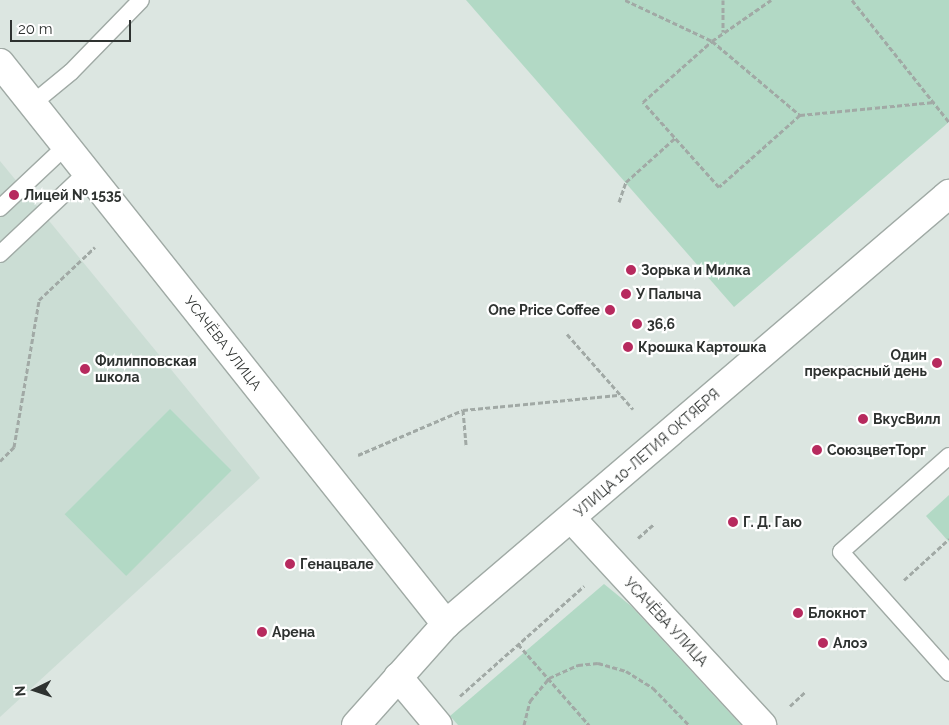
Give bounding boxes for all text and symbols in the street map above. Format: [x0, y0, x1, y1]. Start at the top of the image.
scale bar [12, 10, 134, 42]
text: 20 m [18, 20, 53, 38]
place label: Лицей № 1535 [24, 187, 122, 203]
marker: Лицей № 1535 [8, 189, 20, 201]
place label: Зорька и Милка [641, 262, 750, 278]
marker: Зорька и Милка [625, 264, 637, 276]
place label: У Палыча [636, 286, 701, 302]
marker: У Палыча [620, 288, 632, 300]
street label: УСАЧЁВА УЛИЦА [181, 292, 265, 394]
place label: One Price Coffee [488, 302, 600, 318]
marker: One Price Coffee [604, 304, 616, 316]
place label: 36,6 [647, 316, 675, 332]
marker: 36,6 [631, 318, 643, 330]
place label: Крошка Картошка [638, 339, 766, 355]
marker: Крошка Картошка [622, 341, 634, 353]
place label: Один прекрасный день [805, 347, 927, 380]
place label: Филипповская школа [95, 353, 197, 386]
marker: Один прекрасный день [931, 357, 943, 369]
marker: Филипповская школа [79, 363, 91, 375]
street label: УЛИЦА 10-ЛЕТИЯ ОКТЯБРЯ [571, 385, 723, 521]
place label: ВкусВилл [873, 411, 941, 427]
marker: ВкусВилл [857, 413, 869, 425]
place label: СоюзцветТорг [827, 442, 926, 458]
marker: СоюзцветТорг [811, 444, 823, 456]
place label: Г. Д. Гаю [743, 514, 802, 530]
marker: Г. Д. Гаю [727, 516, 739, 528]
place label: Генацвале [300, 556, 374, 572]
marker: Генацвале [284, 558, 296, 570]
street label: УСАЧЁВА УЛИЦА [620, 574, 712, 670]
place label: Блокнот [808, 605, 866, 621]
marker: Блокнот [792, 607, 804, 619]
place label: Арена [272, 624, 315, 640]
marker: Арена [256, 626, 268, 638]
place label: Алоэ [833, 635, 867, 651]
marker: Алоэ [817, 637, 829, 649]
north arrow [10, 665, 60, 715]
text: N [12, 685, 28, 697]

